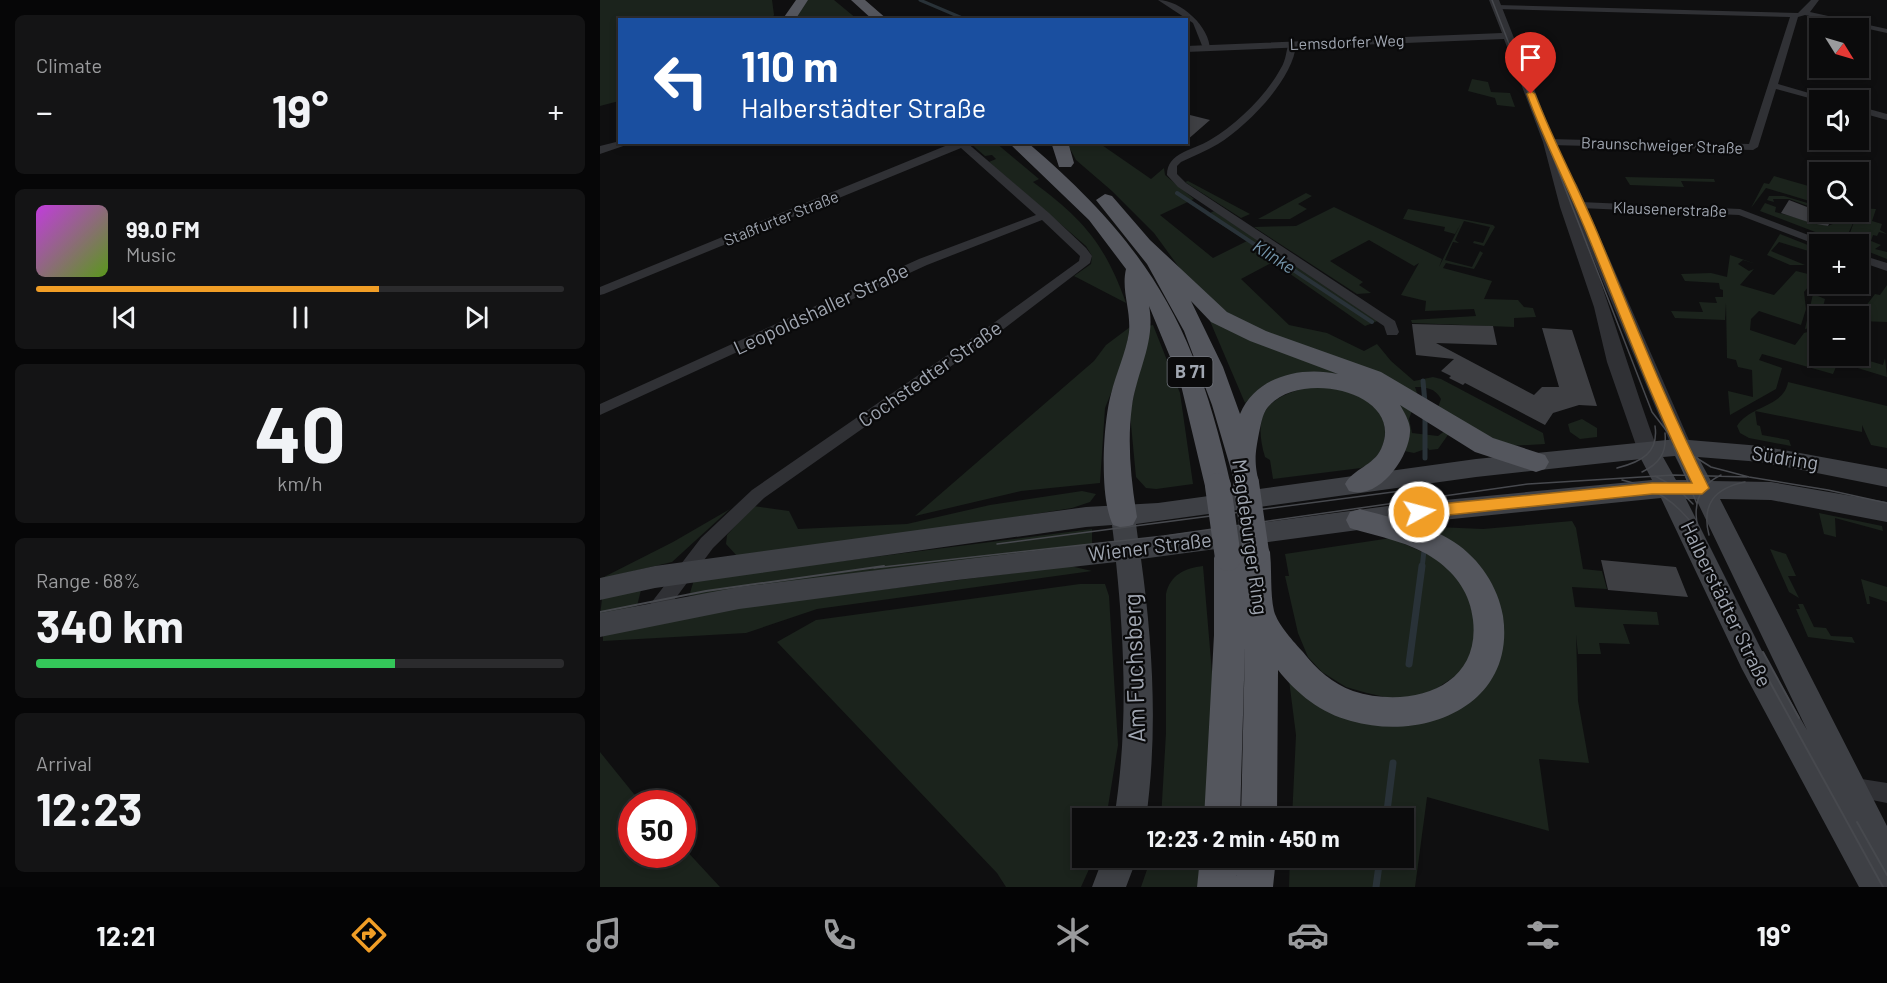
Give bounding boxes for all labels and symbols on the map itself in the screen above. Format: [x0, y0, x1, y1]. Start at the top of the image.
north arrow [1809, 18, 1869, 78]
street label: Lemsdorfer Weg [1289, 30, 1405, 53]
pin [1505, 32, 1556, 94]
street label: Braunschweiger Straße [1581, 132, 1743, 157]
street label: Staßfurter Straße [721, 186, 841, 249]
street label: Klausenerstraße [1613, 197, 1727, 220]
water label: Klinke [1249, 234, 1300, 278]
street label: Leopoldshaller Straße [729, 257, 912, 359]
street label: Cochstedter Straße [853, 315, 1006, 432]
road number: B 71 [1168, 357, 1212, 387]
street label: Südring [1750, 440, 1820, 474]
street label: Magdeburger Ring [1228, 457, 1274, 616]
position arrow [1387, 480, 1451, 544]
street label: Halberstädter Straße [1676, 517, 1777, 690]
street label: Wiener Straße [1087, 527, 1213, 565]
street label: Am Fuchsberg [1116, 593, 1151, 743]
speed limit sign: 50 [618, 790, 696, 868]

